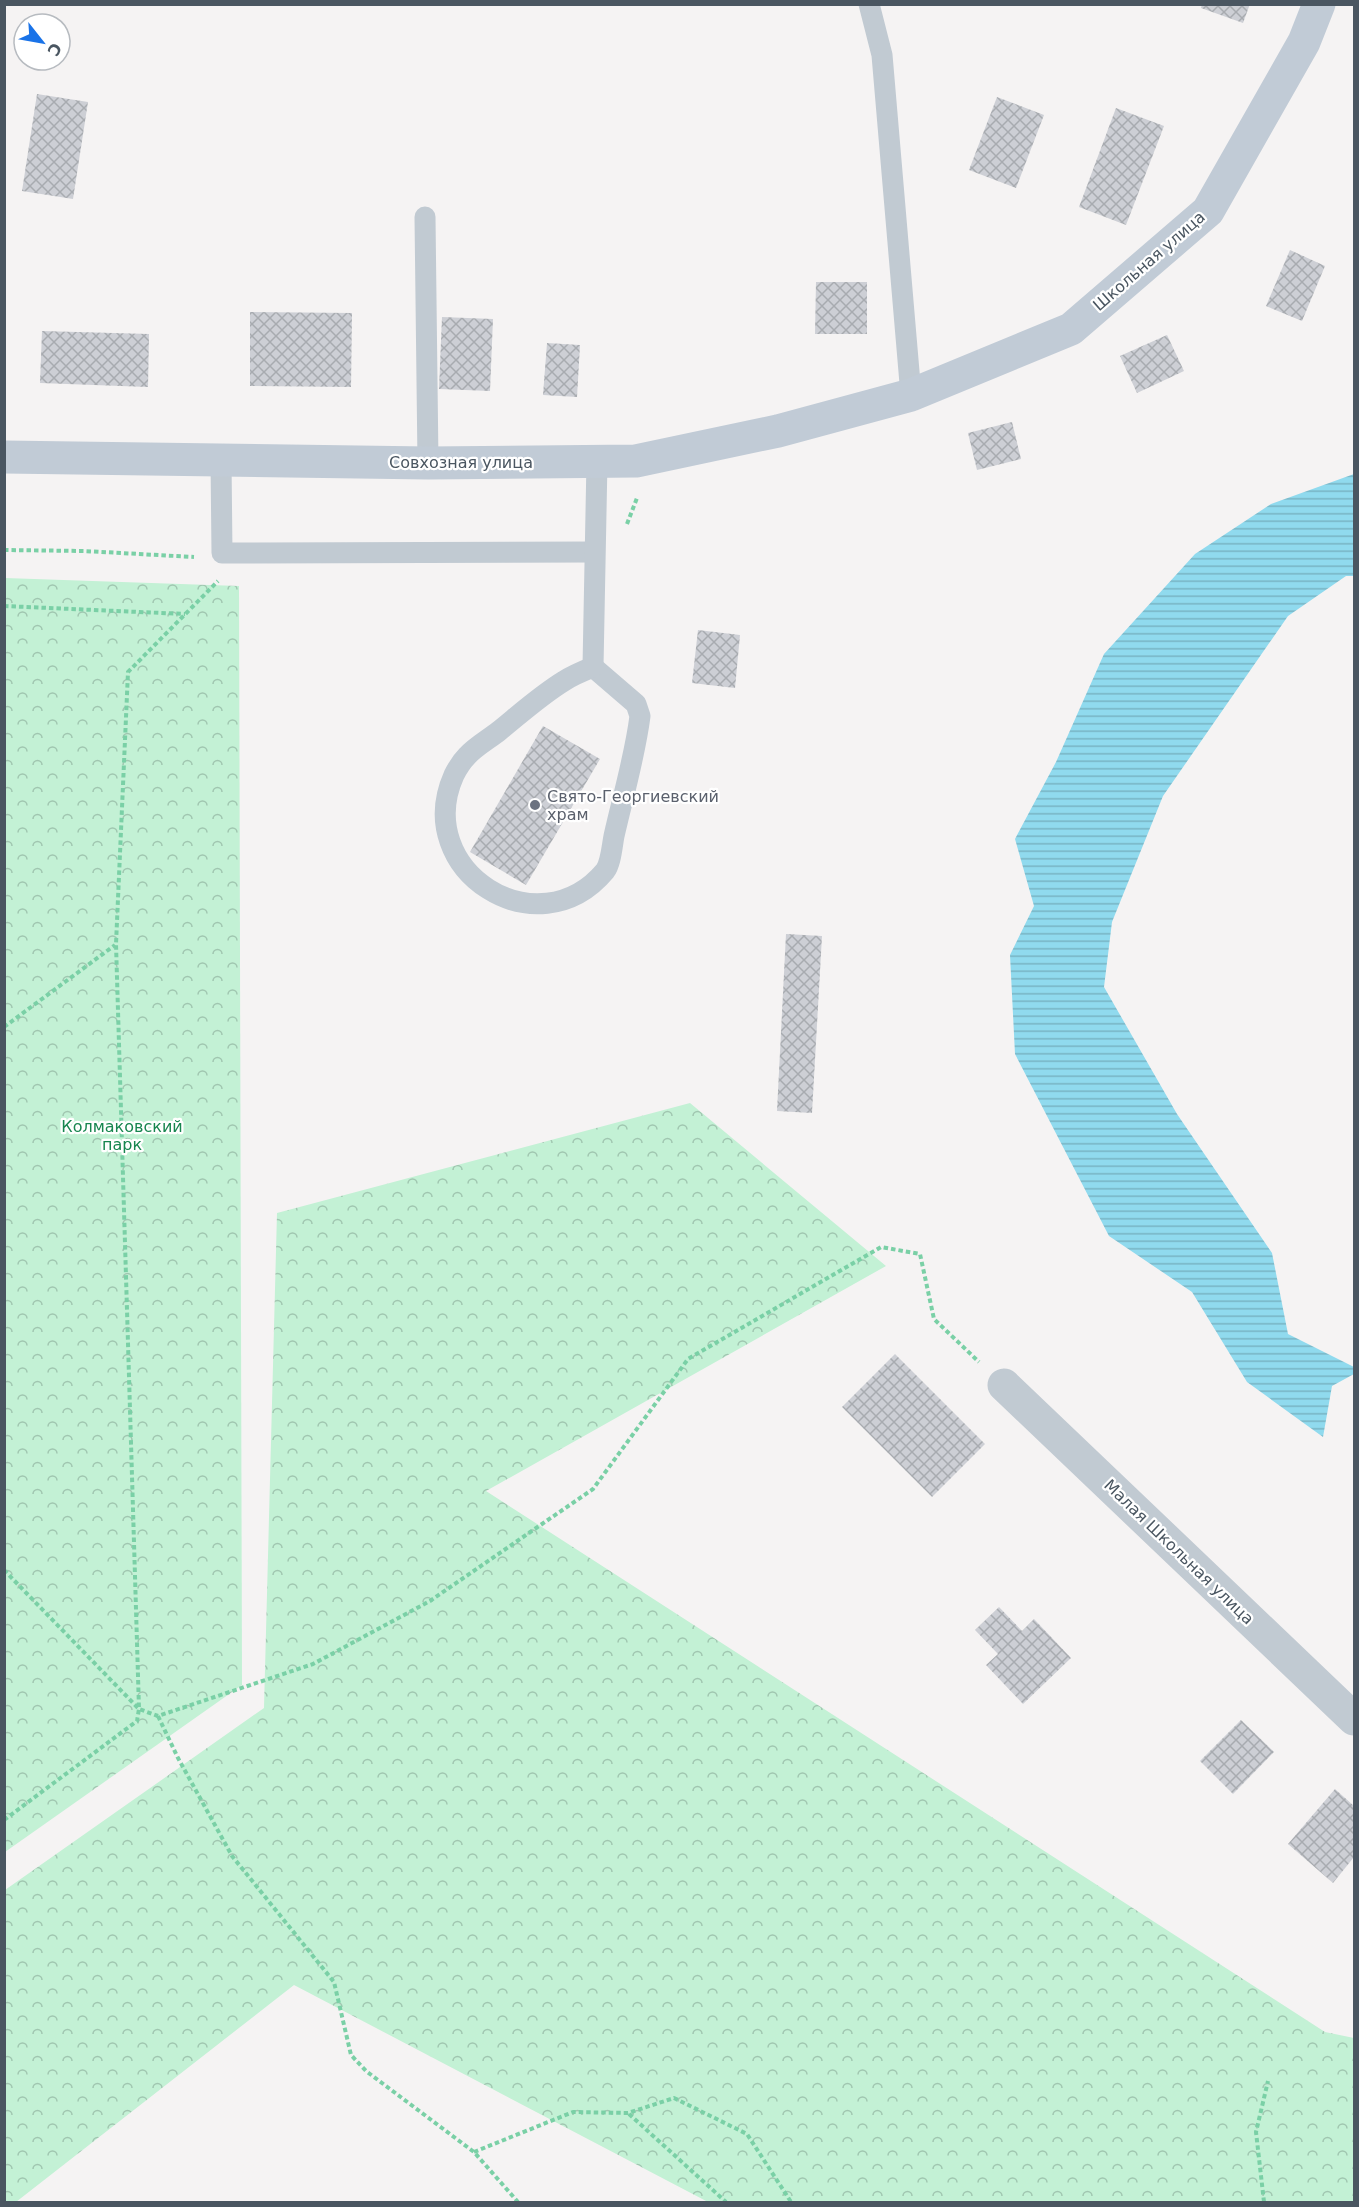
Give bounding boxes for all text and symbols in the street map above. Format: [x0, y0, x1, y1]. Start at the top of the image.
north arrow [12, 12, 72, 72]
text: С [43, 40, 66, 59]
street label: Школьная улица [1089, 207, 1209, 315]
street label: Совхозная улица [389, 453, 533, 472]
place label: Свято-Георгиевский храм [547, 787, 719, 824]
marker: Свято-Георгиевский храм [528, 798, 542, 812]
park label: Колмаковский парк [61, 1117, 183, 1154]
street label: Малая Школьная улица [1100, 1476, 1258, 1628]

